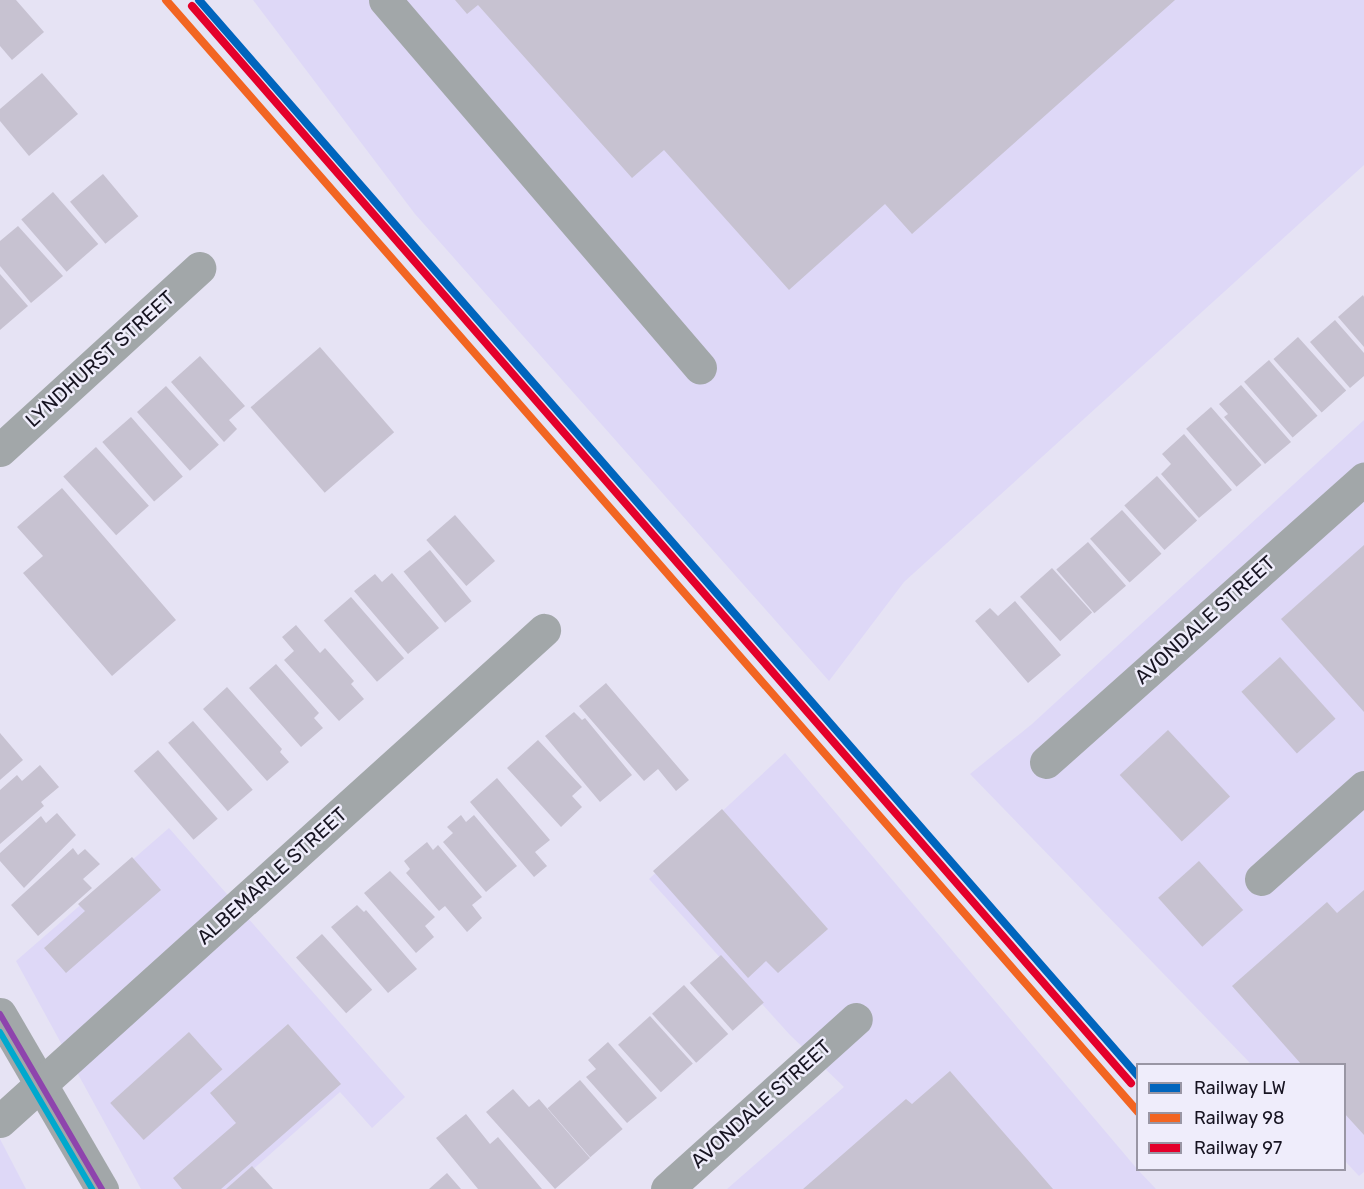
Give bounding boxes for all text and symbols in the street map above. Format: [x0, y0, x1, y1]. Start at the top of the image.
street label: LYNDHURST STREET [20, 286, 180, 432]
street label: AVONDALE STREET [1130, 551, 1280, 689]
street label: ALBEMARLE STREET [192, 802, 352, 950]
street label: AVONDALE STREET [686, 1035, 836, 1173]
legend [1136, 1063, 1346, 1171]
text: Railway LW [1194, 1077, 1286, 1099]
text: Railway 98 [1194, 1107, 1284, 1129]
text: Railway 97 [1194, 1137, 1282, 1159]

